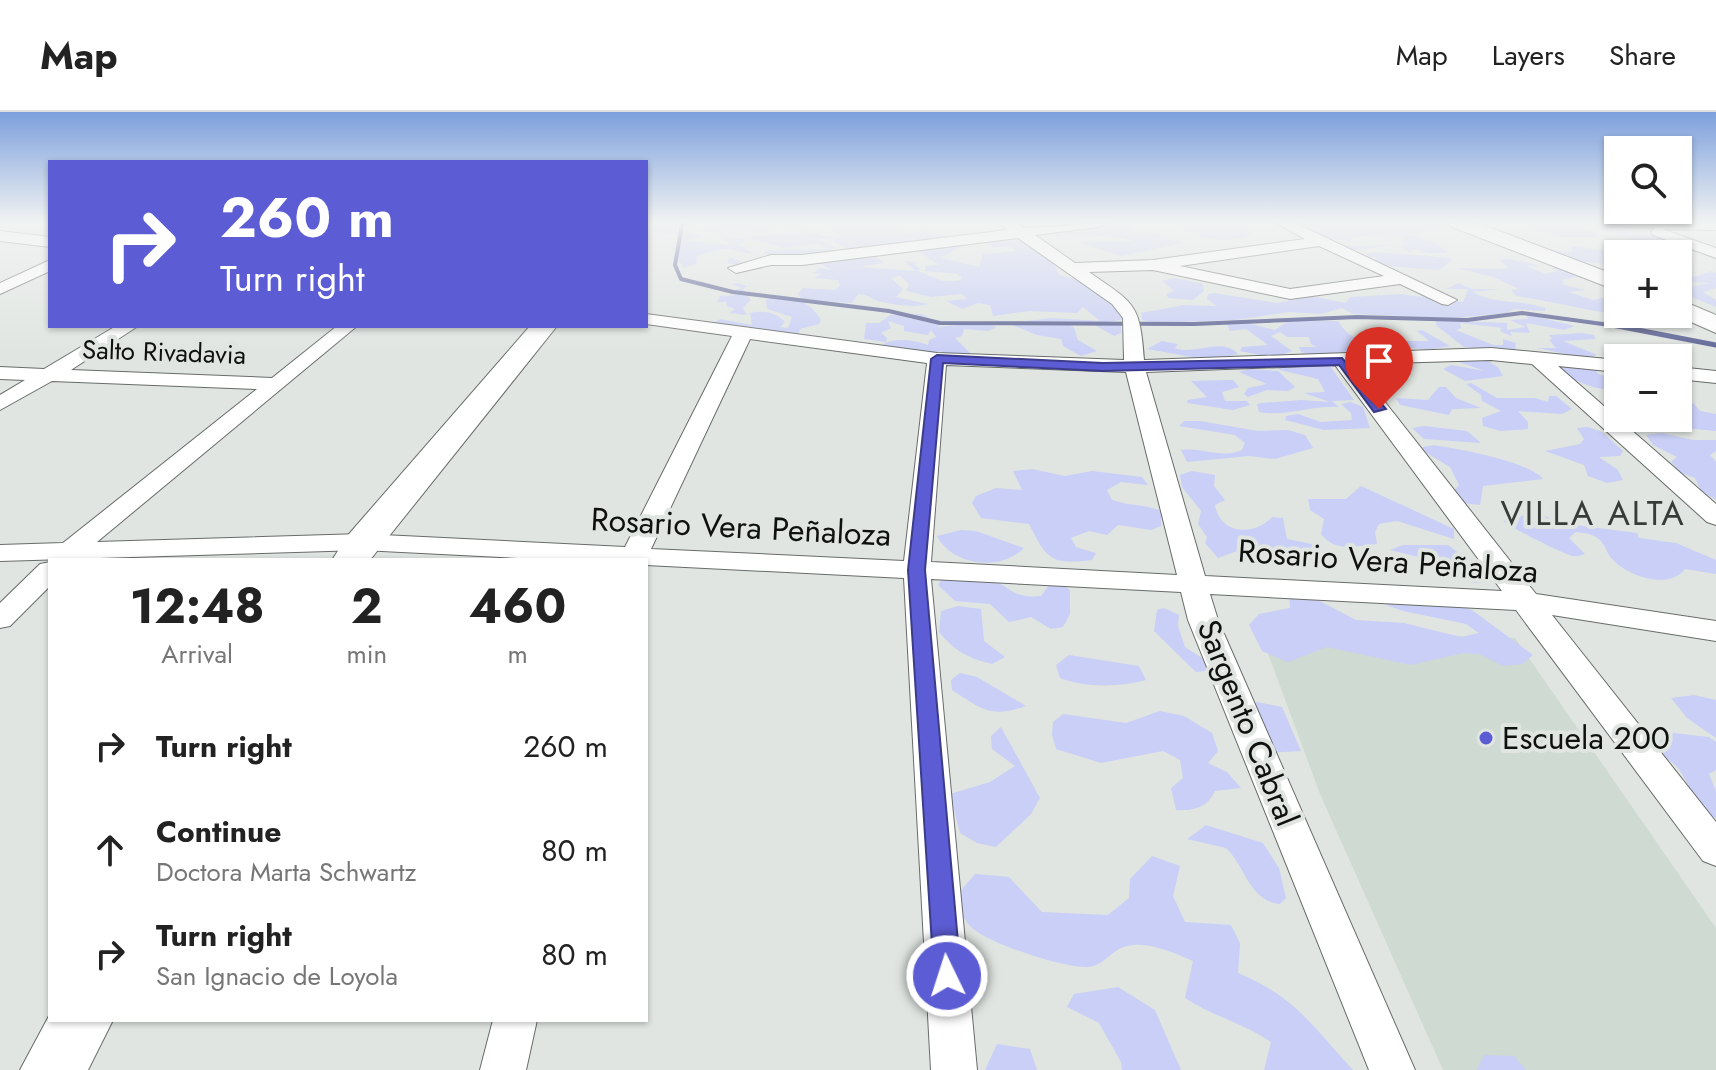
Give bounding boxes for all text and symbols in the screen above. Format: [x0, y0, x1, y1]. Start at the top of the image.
text: Map [40, 28, 118, 83]
text: Map [1396, 35, 1448, 76]
text: Layers [1492, 35, 1565, 76]
text: Share [1609, 35, 1676, 76]
map controls [1604, 136, 1692, 432]
button: search [1604, 136, 1692, 224]
text: 260 m [220, 177, 394, 258]
icon: right [88, 192, 192, 296]
button: + [1604, 240, 1692, 328]
text: Turn right [220, 252, 365, 304]
pin [1345, 327, 1413, 409]
street label: Salto Rivadavia [81, 330, 247, 374]
icon: arrive [1357, 339, 1401, 383]
button: − [1604, 344, 1692, 432]
district label: VILLA ALTA [1500, 489, 1686, 538]
street label: Rosario Vera Peñaloza [590, 496, 892, 558]
street label: Rosario Vera Peñaloza [1236, 528, 1540, 594]
text: 12:48 [130, 572, 265, 641]
text: 2 [351, 572, 383, 641]
text: 460 [469, 572, 566, 641]
street label: Sargento Cabral [1186, 613, 1310, 833]
text: Arrival [161, 635, 233, 673]
text: min [346, 635, 387, 673]
text: m [507, 635, 528, 673]
place label: Escuela 200 [1502, 715, 1670, 761]
icon: right [88, 724, 132, 768]
text: Turn right [156, 725, 292, 768]
text: 260 m [523, 725, 608, 768]
marker: Escuela 200 [1477, 729, 1495, 747]
text: Continue [156, 810, 282, 853]
icon: ahead [88, 828, 132, 872]
text: 80 m [541, 829, 608, 872]
text: Doctora Marta Schwartz [156, 853, 417, 891]
text: Turn right [156, 914, 292, 957]
icon: right [88, 932, 132, 976]
text: 80 m [541, 933, 608, 976]
position arrow [905, 934, 989, 1018]
text: San Ignacio de Loyola [156, 957, 398, 995]

